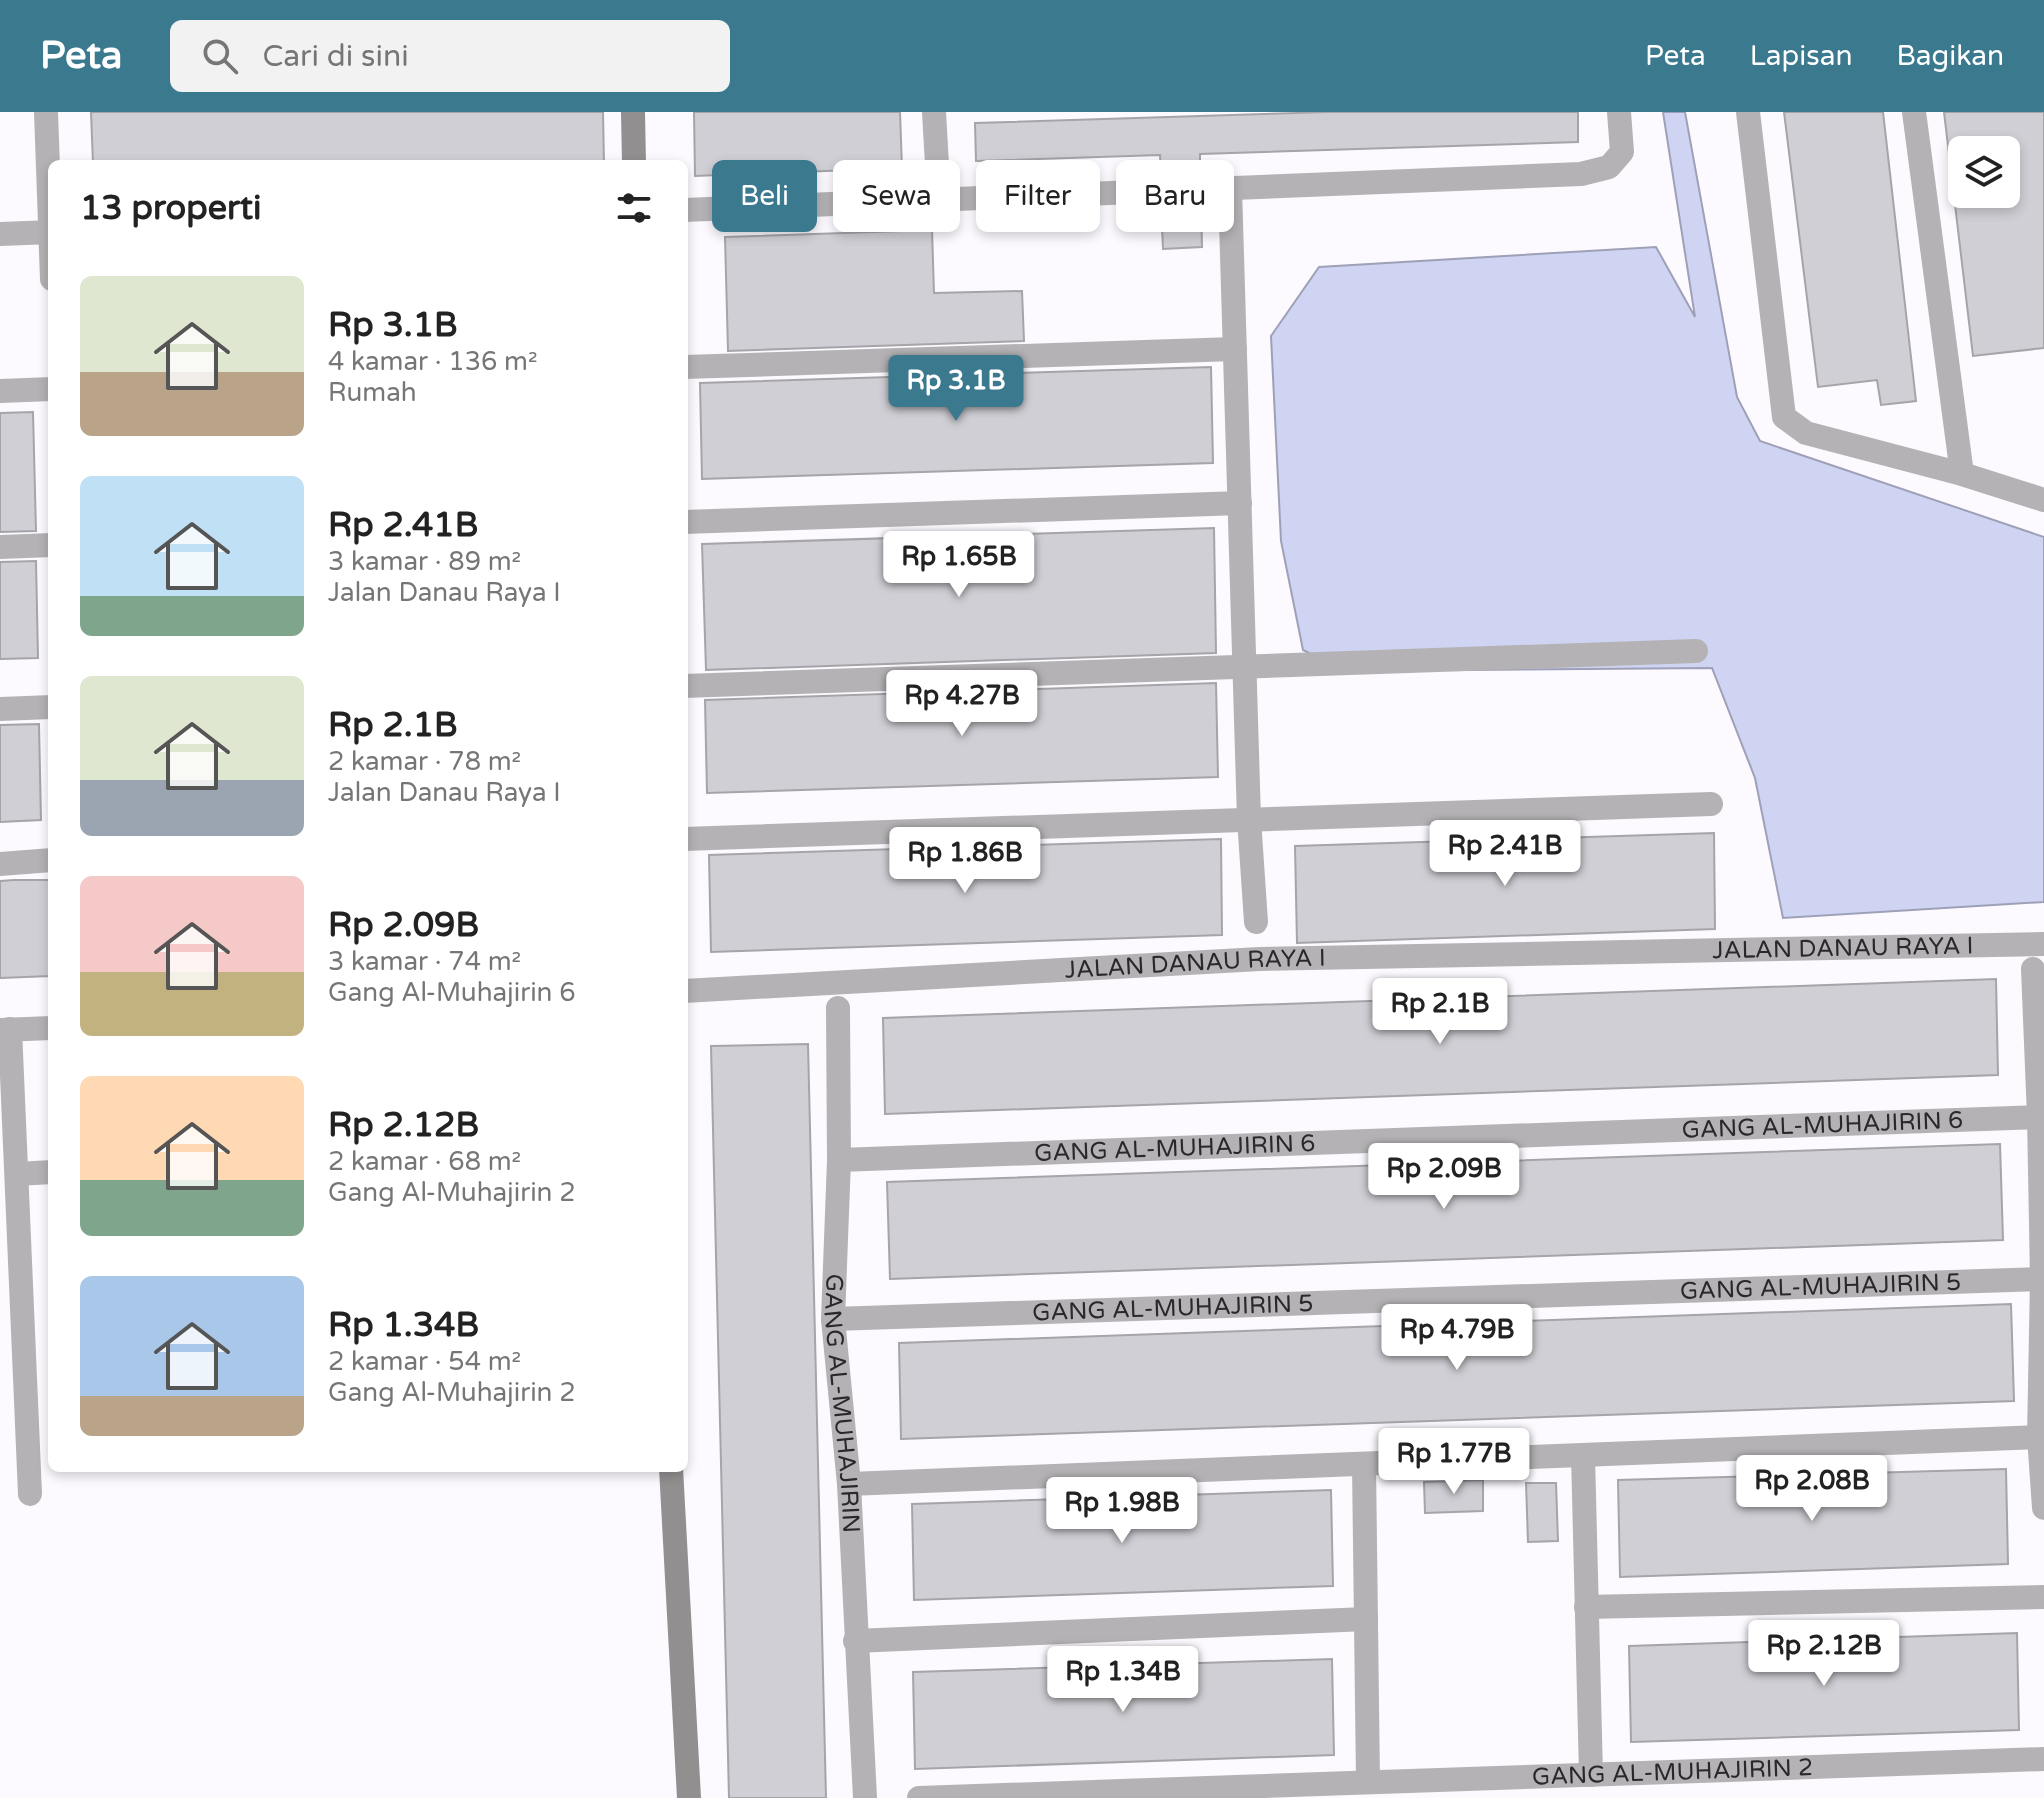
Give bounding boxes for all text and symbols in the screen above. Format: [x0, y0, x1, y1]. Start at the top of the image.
search box [170, 20, 730, 92]
text: Peta [40, 33, 122, 79]
icon: search [198, 34, 242, 78]
text: Cari di sini [262, 38, 409, 75]
text: Peta [1645, 39, 1706, 73]
text: Lapisan [1750, 39, 1852, 73]
text: Bagikan [1896, 39, 2004, 73]
map controls [1948, 136, 2020, 208]
button: layers [1948, 136, 2020, 208]
chip: Beli [712, 160, 817, 232]
chip: Sewa [833, 160, 960, 232]
chip: Filter [976, 160, 1100, 232]
chip: Baru [1116, 160, 1234, 232]
icon: filters [612, 186, 656, 230]
text: 13 properti [80, 188, 261, 229]
text: Rp 3.1B [328, 305, 458, 346]
icon: home [144, 308, 240, 404]
text: 4 kamar · 136 m² [328, 346, 538, 377]
pin: Rp 3.1B [882, 355, 1030, 423]
text: Rp 3.1B [906, 365, 1006, 396]
text: Rumah [328, 377, 417, 408]
text: Rp 2.41B [328, 505, 478, 546]
icon: home [144, 508, 240, 604]
pin: Rp 1.65B [876, 531, 1042, 599]
text: Rp 1.65B [901, 541, 1017, 572]
text: 3 kamar · 89 m² [328, 546, 521, 577]
text: Jalan Danau Raya I [328, 577, 561, 608]
pin: Rp 4.27B [879, 670, 1045, 738]
text: Rp 4.27B [904, 680, 1020, 711]
text: Rp 2.1B [328, 705, 458, 746]
icon: home [144, 708, 240, 804]
text: 2 kamar · 78 m² [328, 746, 521, 777]
text: Jalan Danau Raya I [328, 777, 561, 808]
pin: Rp 2.41B [1422, 820, 1588, 888]
pin: Rp 1.86B [882, 827, 1048, 895]
text: Rp 2.41B [1448, 830, 1562, 861]
text: Rp 1.86B [907, 837, 1023, 868]
text: Rp 2.09B [328, 905, 479, 946]
icon: home [144, 908, 240, 1004]
street label: JALAN DANAU RAYA I [1712, 931, 1974, 965]
street label: JALAN DANAU RAYA I [1064, 944, 1326, 985]
text: 3 kamar · 74 m² [328, 946, 521, 977]
text: Gang Al-Muhajirin 6 [328, 977, 576, 1008]
pin: Rp 2.1B [1366, 978, 1514, 1046]
text: Rp 2.1B [1390, 988, 1490, 1019]
text: Rp 2.12B [328, 1105, 479, 1146]
street label: GANG AL-MUHAJIRIN 6 [1681, 1106, 1963, 1145]
icon: home [144, 1108, 240, 1204]
street label: GANG AL-MUHAJIRIN 6 [1034, 1129, 1316, 1168]
pin: Rp 2.09B [1361, 1143, 1527, 1211]
text: 2 kamar · 68 m² [328, 1146, 521, 1177]
text: Rp 2.09B [1386, 1153, 1502, 1184]
text: Gang Al-Muhajirin 2 [328, 1177, 576, 1208]
street label: GANG AL-MUHAJIRIN 5 [1679, 1268, 1962, 1306]
street label: GANG AL-MUHAJIRIN [817, 1273, 865, 1534]
street label: GANG AL-MUHAJIRIN 5 [1032, 1289, 1314, 1327]
pin: Rp 4.79B [1374, 1304, 1540, 1372]
text: Rp 1.34B [328, 1305, 479, 1346]
icon: home [144, 1308, 240, 1404]
text: Rp 4.79B [1399, 1314, 1515, 1345]
text: 2 kamar · 54 m² [328, 1346, 521, 1377]
text: Gang Al-Muhajirin 2 [328, 1377, 576, 1408]
pin: Rp 1.77B [1371, 1428, 1537, 1496]
text: Rp 1.77B [1396, 1438, 1512, 1469]
pin: Rp 2.08B [1729, 1455, 1895, 1523]
text: Rp 2.08B [1754, 1465, 1870, 1496]
pin: Rp 1.98B [1039, 1477, 1205, 1545]
text: Rp 1.98B [1064, 1487, 1180, 1518]
pin: Rp 2.12B [1741, 1620, 1907, 1688]
text: Rp 2.12B [1766, 1630, 1882, 1661]
pin: Rp 1.34B [1040, 1646, 1206, 1714]
text: Rp 1.34B [1065, 1656, 1181, 1687]
street label: GANG AL-MUHAJIRIN 2 [1531, 1753, 1814, 1792]

